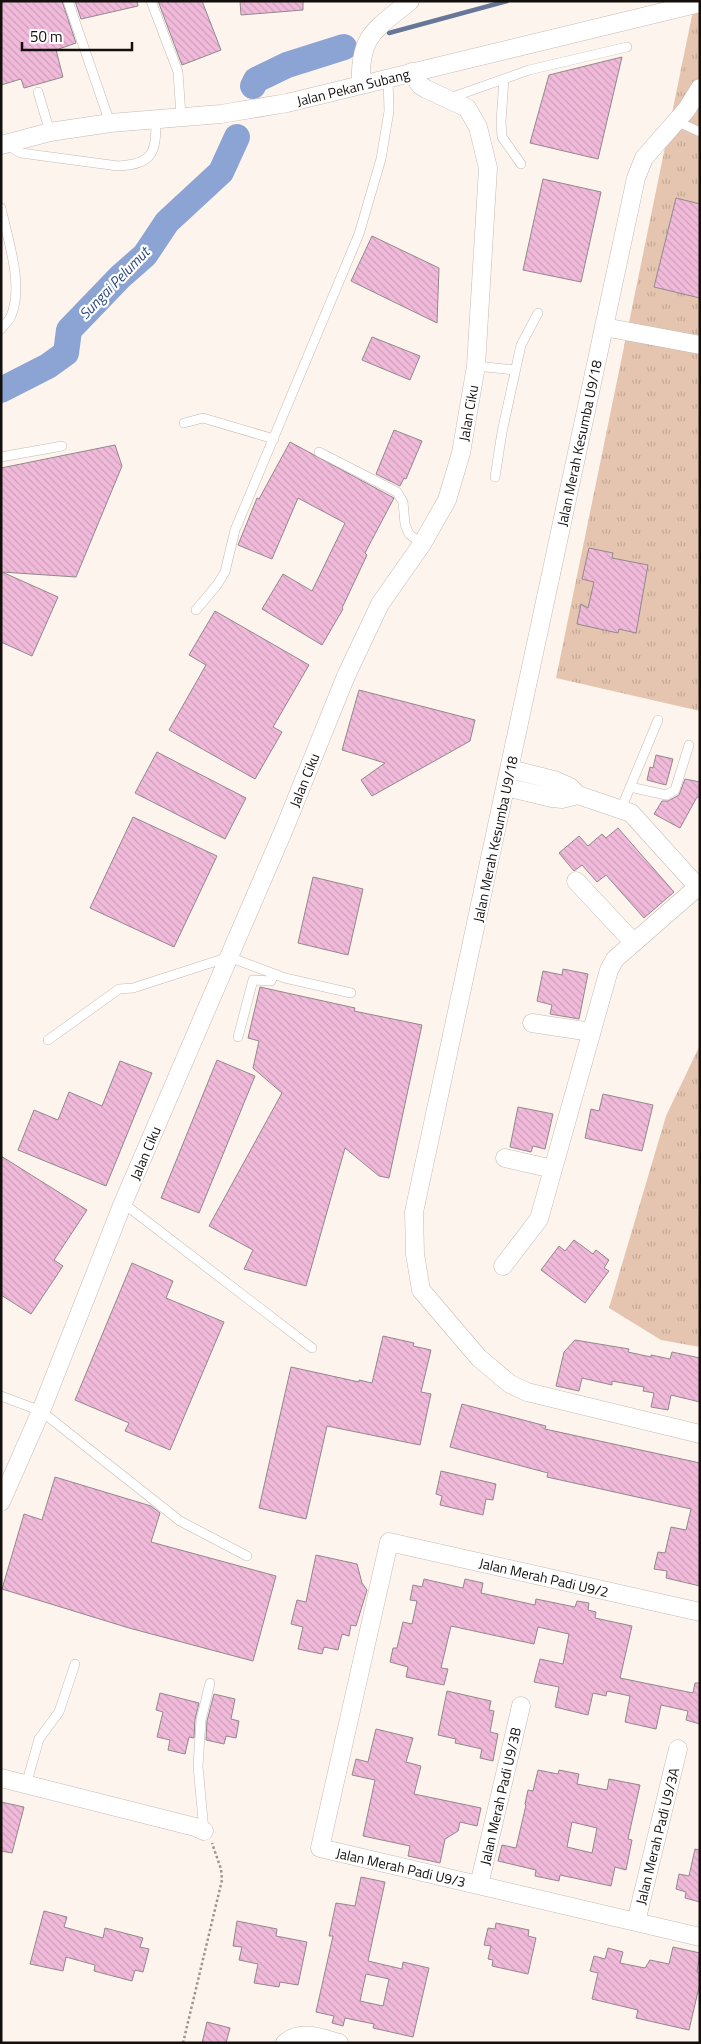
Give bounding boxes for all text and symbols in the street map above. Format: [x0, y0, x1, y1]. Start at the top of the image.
scale bar [22, 20, 132, 52]
text: 50 m [30, 25, 63, 48]
street label: Jalan Pekan Subang [294, 63, 412, 111]
water label: Sungai Pelumut [73, 240, 156, 324]
street label: Jalan Merah Kesumba U9/18 [551, 358, 607, 528]
street label: Jalan Ciku [453, 383, 483, 443]
street label: Jalan Ciku [284, 750, 324, 810]
street label: Jalan Merah Kesumba U9/18 [467, 754, 523, 924]
street label: Jalan Ciku [124, 1123, 166, 1183]
street label: Jalan Merah Padi U9/2 [477, 1552, 611, 1602]
street label: Jalan Merah Padi U9/3B [474, 1725, 526, 1867]
street label: Jalan Merah Padi U9/3A [630, 1765, 684, 1907]
street label: Jalan Merah Padi U9/3 [334, 1842, 468, 1892]

